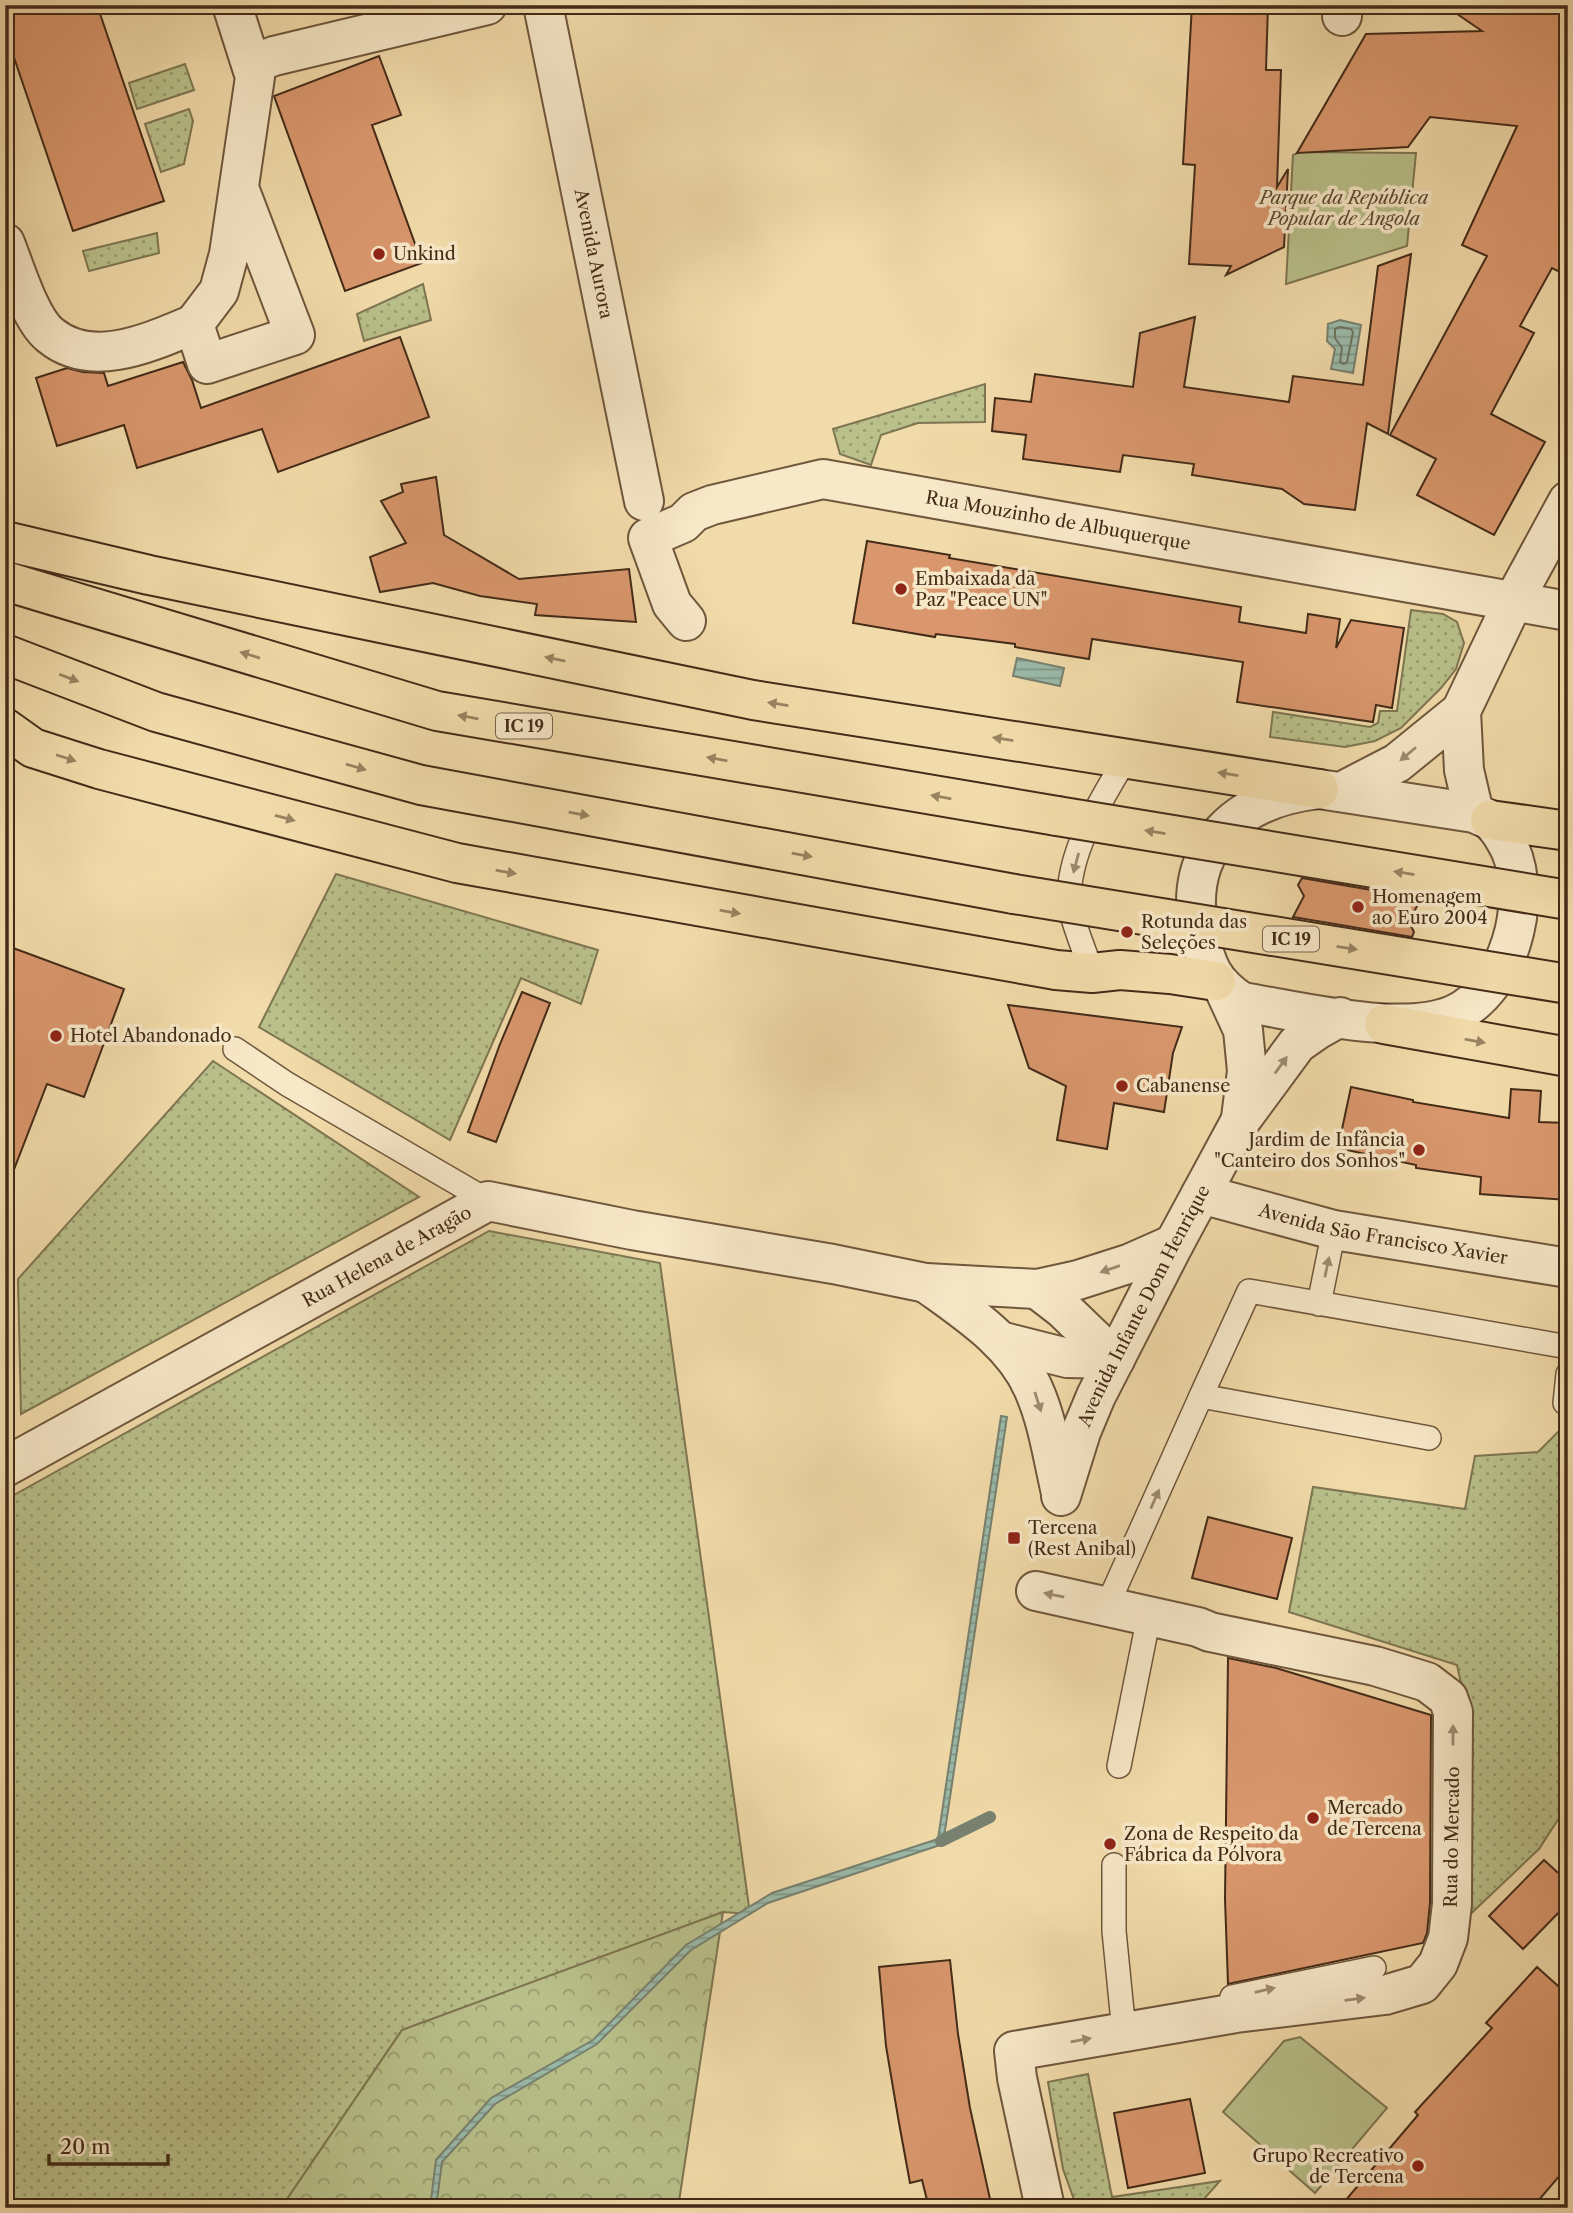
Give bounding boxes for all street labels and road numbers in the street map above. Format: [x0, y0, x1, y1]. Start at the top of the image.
street label: Avenida Aurora [570, 186, 618, 321]
street label: Rua Mouzinho de Albuquerque [924, 486, 1192, 555]
road number: IC 19 [496, 713, 552, 738]
road number: IC 19 [1263, 926, 1319, 951]
street label: Avenida Infante Dom Henrique [1073, 1181, 1215, 1431]
street label: Avenida São Francisco Xavier [1255, 1199, 1510, 1269]
street label: Rua Helena de Aragão [298, 1201, 475, 1312]
street label: Rua do Mercado [1440, 1766, 1464, 1908]

